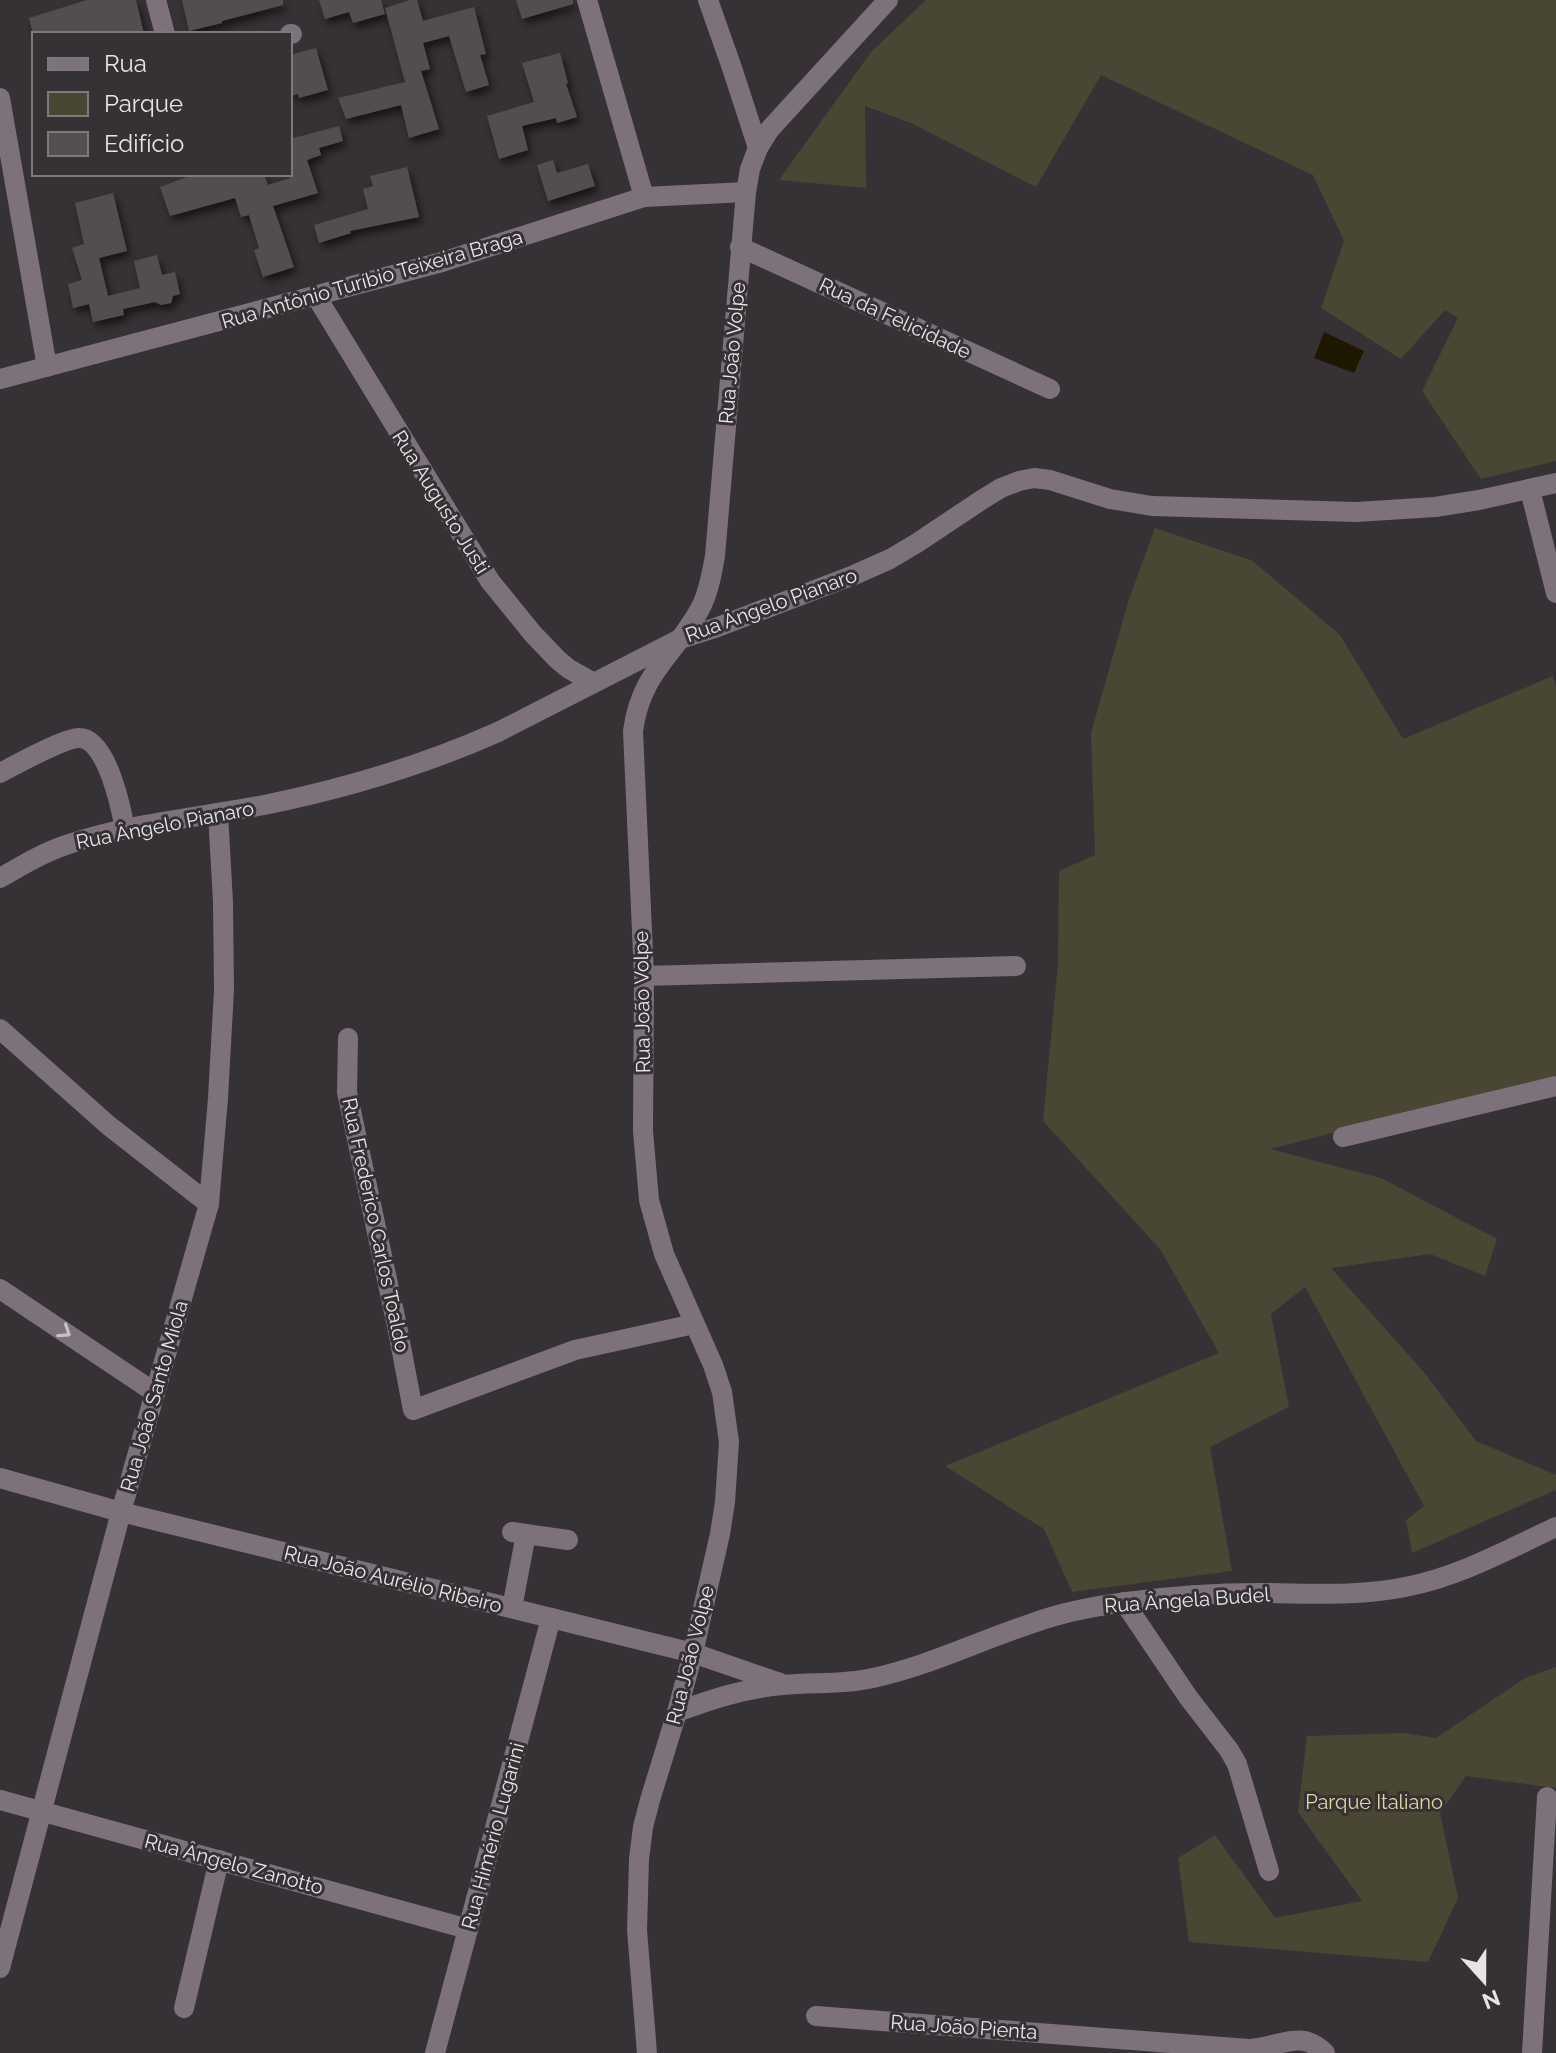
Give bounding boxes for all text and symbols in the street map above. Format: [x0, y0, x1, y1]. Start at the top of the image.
legend [32, 32, 292, 176]
text: Rua [104, 49, 147, 78]
text: Parque [104, 89, 183, 118]
text: Edifício [104, 129, 184, 158]
street label: Rua Antônio Turíbio Teixeira Braga [219, 224, 525, 334]
street label: Rua da Felicidade [815, 272, 975, 364]
street label: Rua João Volpe [714, 281, 750, 425]
street label: Rua Augusto Justi [387, 426, 495, 578]
street label: Rua Ângelo Pianaro [682, 563, 860, 647]
street label: Rua Ângelo Pianaro [74, 796, 256, 854]
street label: Rua João Volpe [629, 930, 655, 1073]
street label: Rua Frederico Carlos Toaldo [337, 1096, 415, 1354]
street label: Rua João Santo Miola [115, 1298, 193, 1494]
one-way arrow [56, 1322, 71, 1337]
street label: Rua João Aurélio Ribeiro [282, 1540, 504, 1618]
street label: Rua Ângela Budel [1104, 1582, 1271, 1618]
street label: Rua João Volpe [661, 1583, 719, 1727]
street label: Rua Himério Lugarini [456, 1740, 530, 1932]
park label: Parque Italiano [1305, 1790, 1443, 1814]
street label: Rua Ângelo Zanotto [142, 1829, 326, 1899]
north arrow [1444, 1941, 1524, 2021]
text: N [1479, 1985, 1504, 2015]
street label: Rua João Pienta [890, 2010, 1038, 2044]

